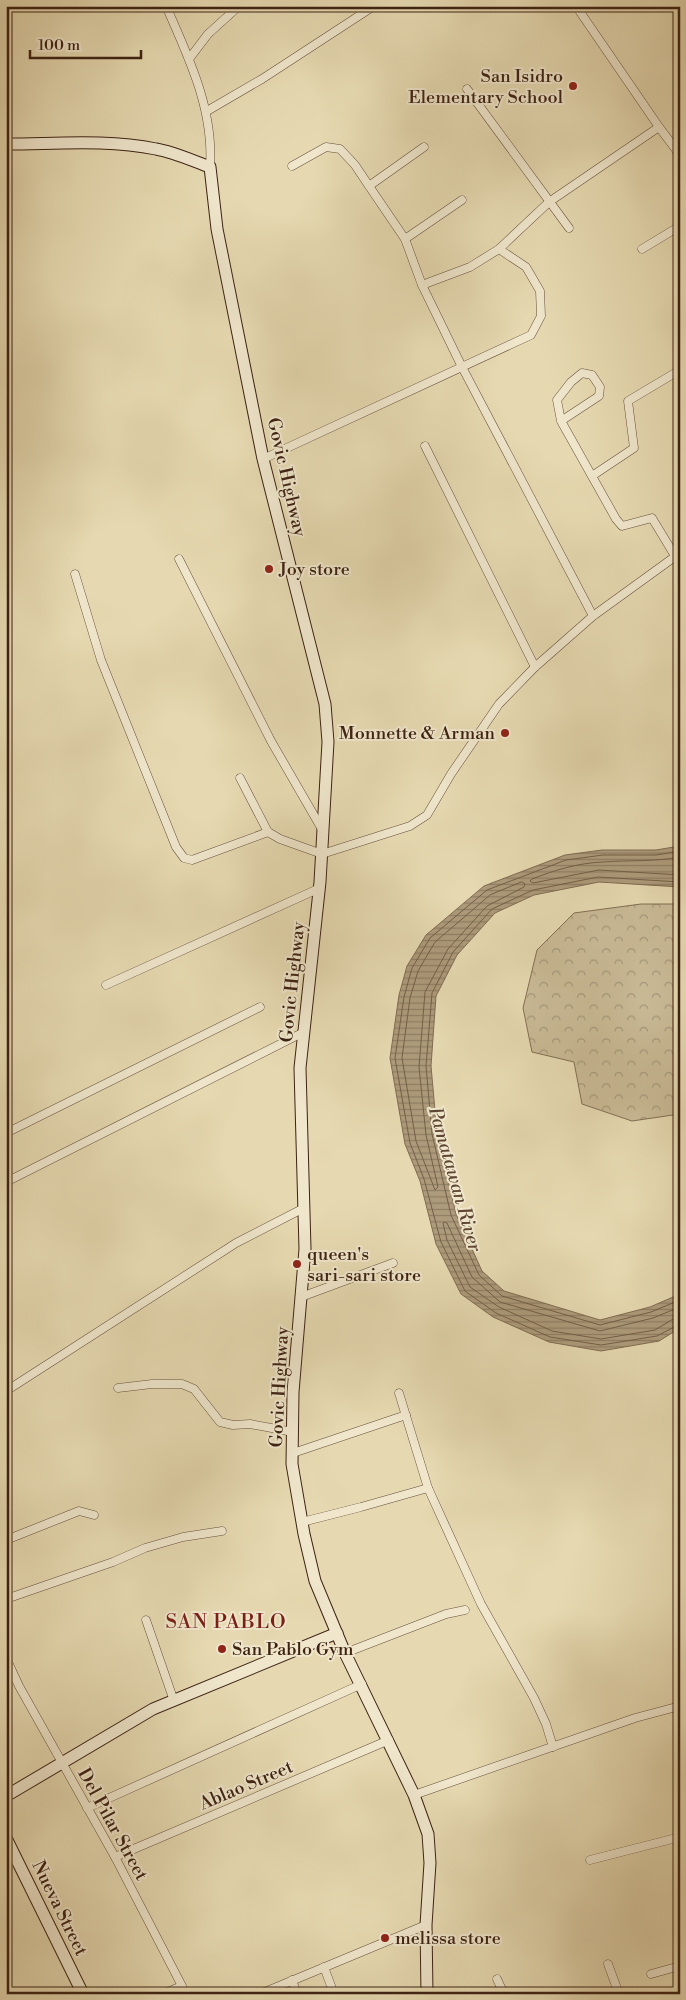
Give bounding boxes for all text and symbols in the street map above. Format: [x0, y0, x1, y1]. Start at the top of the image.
scale bar [30, 28, 141, 60]
text: 100 m [38, 36, 80, 55]
place label: San Isidro Elementary School [408, 65, 564, 109]
marker: San Isidro Elementary School [567, 80, 579, 92]
street label: Govic Highway [262, 415, 311, 539]
place label: Joy store [278, 558, 350, 581]
marker: Joy store [263, 563, 275, 575]
place label: Monnette & Arman [339, 722, 495, 745]
marker: Monnette & Arman [499, 727, 511, 739]
street label: Govic Highway [275, 920, 310, 1044]
water label: Pamatawan River [423, 1103, 487, 1255]
place label: queen's sari-sari store [307, 1243, 421, 1287]
marker: queen's sari-sari store [291, 1258, 303, 1270]
street label: Govic Highway [265, 1326, 294, 1448]
district label: SAN PABLO [165, 1610, 287, 1635]
place label: San Pablo Gym [232, 1638, 354, 1661]
marker: San Pablo Gym [216, 1643, 228, 1655]
street label: Ablao Street [195, 1755, 297, 1816]
street label: Del Pilar Street [72, 1764, 153, 1885]
street label: Nueva Street [27, 1857, 93, 1960]
place label: melissa store [395, 1927, 501, 1950]
marker: melissa store [379, 1932, 391, 1944]

